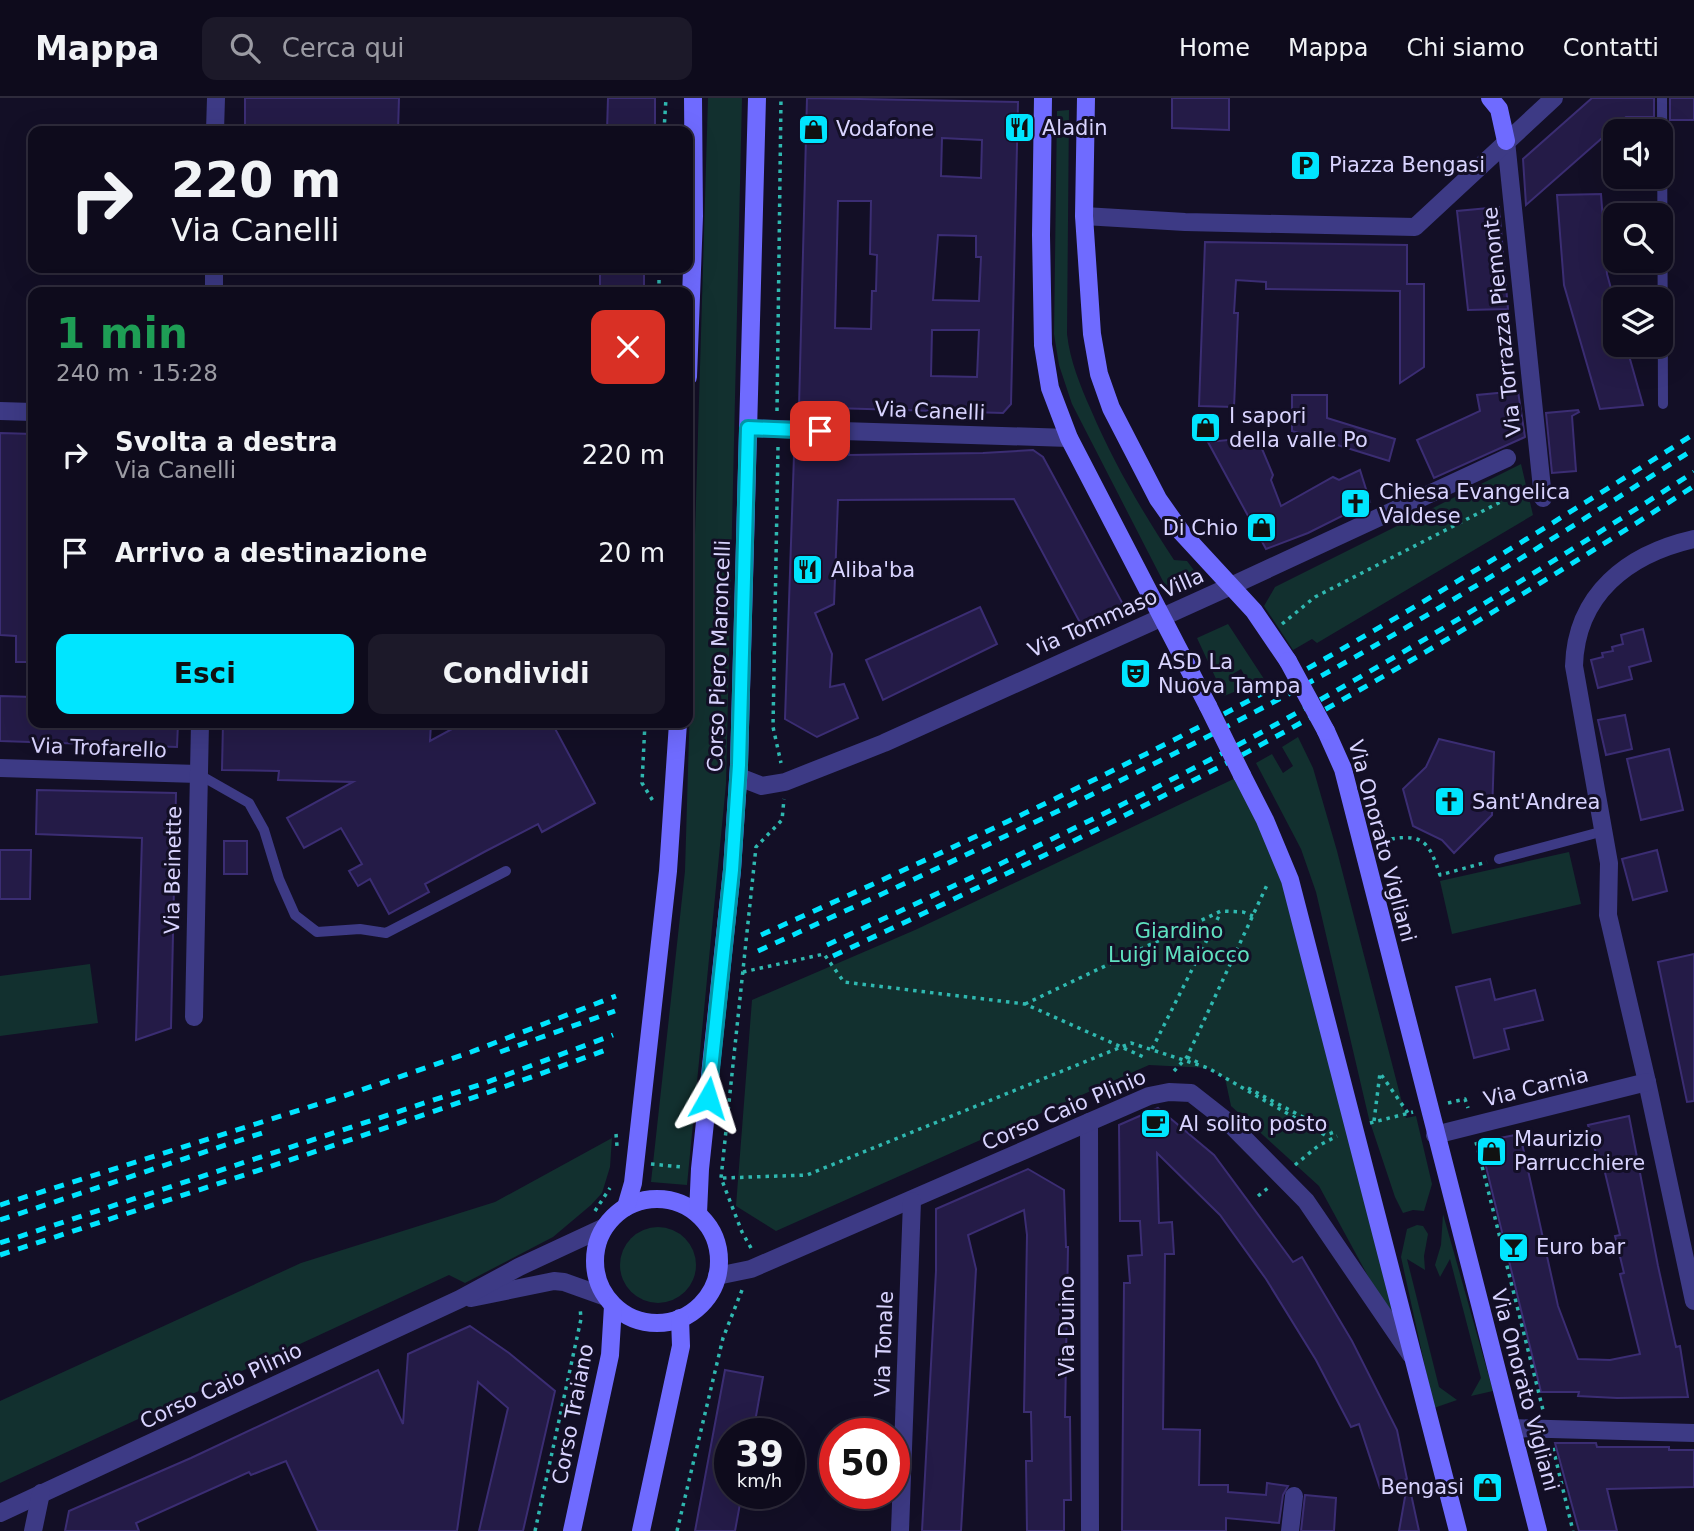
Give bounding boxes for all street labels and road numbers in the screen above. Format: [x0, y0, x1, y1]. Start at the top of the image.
street label: Via Torrazza Piemonte [1478, 206, 1526, 438]
street label: Via Canelli [874, 397, 986, 425]
street label: Corso Piero Maroncelli [703, 539, 735, 773]
street label: Via Tommaso Villa [1024, 563, 1208, 663]
street label: Via Trofarello [31, 734, 167, 762]
street label: Via Onorato Vigliani [1343, 737, 1421, 945]
street label: Via Beinette [160, 806, 186, 934]
street label: Via Carnia [1481, 1062, 1591, 1112]
street label: Corso Caio Plinio [978, 1065, 1150, 1155]
street label: Via Duino [1055, 1276, 1079, 1376]
street label: Via Onorato Vigliani [1486, 1286, 1564, 1494]
street label: Via Tonale [870, 1290, 898, 1398]
street label: Corso Caio Plinio [136, 1338, 306, 1434]
street label: Corso Traiano [548, 1342, 598, 1486]

